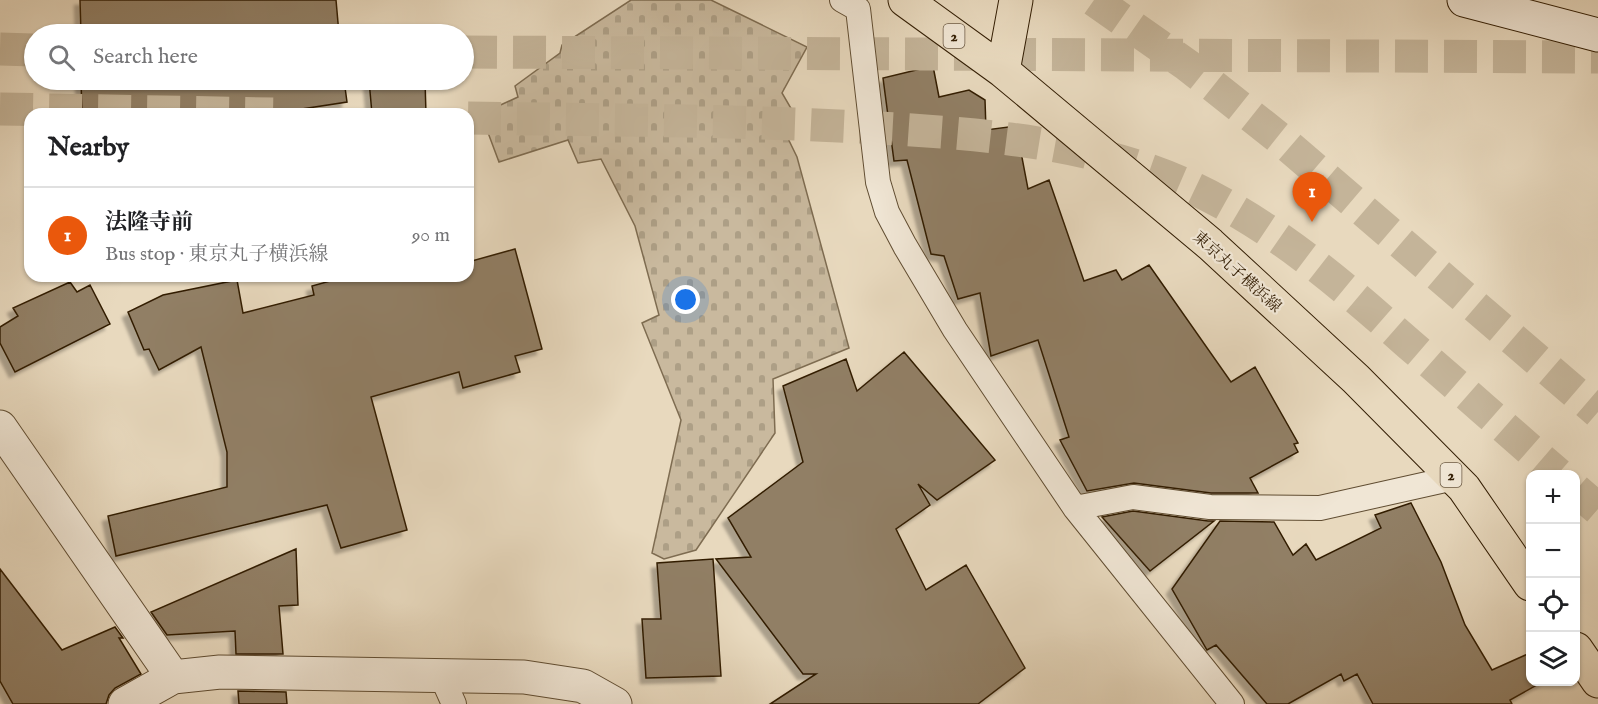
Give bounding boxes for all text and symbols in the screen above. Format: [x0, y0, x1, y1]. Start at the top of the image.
search box [24, 24, 474, 90]
road number: 2 [944, 24, 964, 48]
icon: search [45, 41, 78, 74]
text: Search here [93, 43, 198, 71]
text: Nearby [48, 131, 129, 164]
pin: 1 [1292, 172, 1332, 222]
text: 法隆寺前 [105, 209, 193, 237]
text: 1 [64, 223, 71, 248]
text: 90 m [412, 223, 450, 248]
street label: 東京丸子横浜線 [1188, 228, 1285, 317]
text: Bus stop · 東京丸子横浜線 [105, 242, 329, 267]
your location [671, 285, 700, 314]
road number: 2 [1440, 463, 1462, 487]
map controls [1526, 470, 1580, 686]
button: + [1526, 470, 1580, 524]
button: − [1526, 524, 1580, 578]
button: locate [1526, 578, 1580, 632]
button: layers [1526, 632, 1580, 686]

